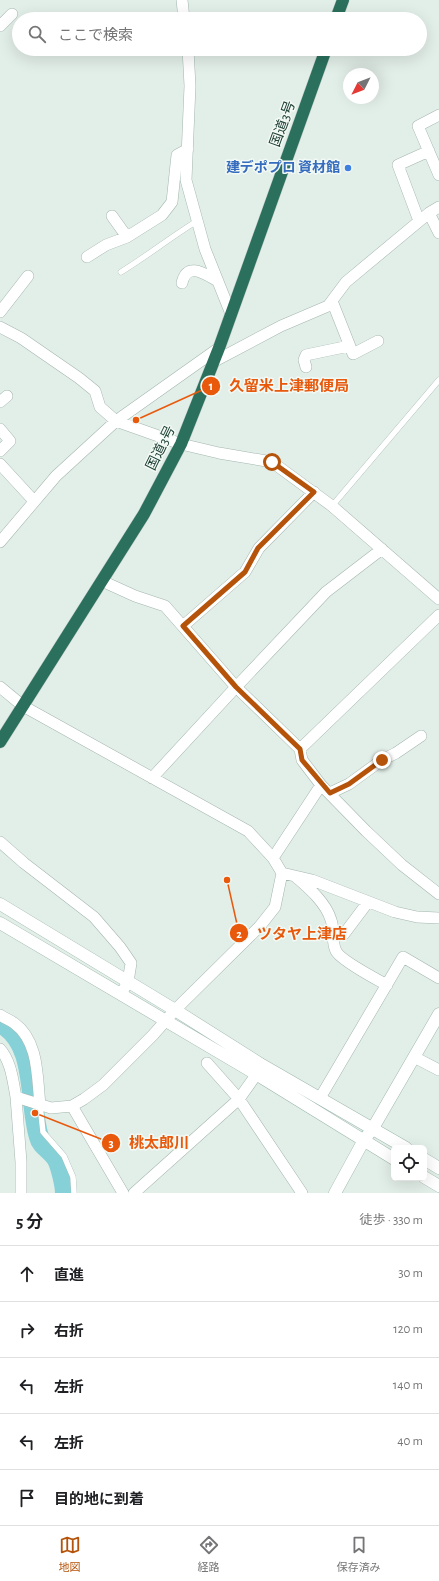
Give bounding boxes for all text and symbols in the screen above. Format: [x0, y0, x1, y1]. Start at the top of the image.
search box [12, 12, 427, 56]
icon: search [26, 23, 48, 45]
text: ここで検索 [58, 28, 133, 43]
north arrow [343, 68, 379, 104]
street label: 国道3号 [267, 99, 298, 149]
place label: 建デポプロ 資材館 [226, 159, 340, 175]
marker: 建デポプロ 資材館 [343, 163, 353, 173]
callout: 久留米上津郵便局 [201, 372, 357, 399]
text: 久留米上津郵便局 [229, 378, 349, 394]
text: 1 [209, 380, 213, 392]
street label: 国道3号 [143, 423, 178, 473]
route start [263, 453, 281, 471]
route end [373, 751, 391, 769]
callout: ツタヤ上津店 [229, 920, 355, 947]
text: ツタヤ上津店 [257, 926, 347, 942]
text: 2 [236, 928, 242, 940]
callout: 桃太郎川 [101, 1129, 197, 1156]
text: 桃太郎川 [129, 1135, 189, 1151]
text: 3 [108, 1137, 114, 1149]
map controls [391, 1145, 427, 1181]
button: locate [391, 1145, 427, 1181]
text: 5 分 [16, 1213, 43, 1230]
text: 徒歩 · 330 m [360, 1214, 423, 1227]
icon: ahead [16, 1263, 38, 1285]
text: 30 m [398, 1267, 423, 1280]
text: 直進 [54, 1268, 84, 1283]
icon: right [16, 1319, 38, 1341]
text: 120 m [393, 1323, 423, 1336]
text: 右折 [54, 1324, 84, 1339]
icon: left [16, 1375, 38, 1397]
text: 140 m [393, 1379, 423, 1392]
text: 左折 [54, 1380, 84, 1395]
icon: left [16, 1431, 38, 1453]
text: 40 m [397, 1435, 423, 1448]
text: 左折 [54, 1436, 84, 1451]
icon: arrive [16, 1487, 38, 1509]
text: 目的地に到着 [54, 1492, 144, 1507]
tab: 地図 [59, 1534, 81, 1574]
tab: 経路 [198, 1534, 220, 1574]
tab: 保存済み [337, 1534, 381, 1574]

